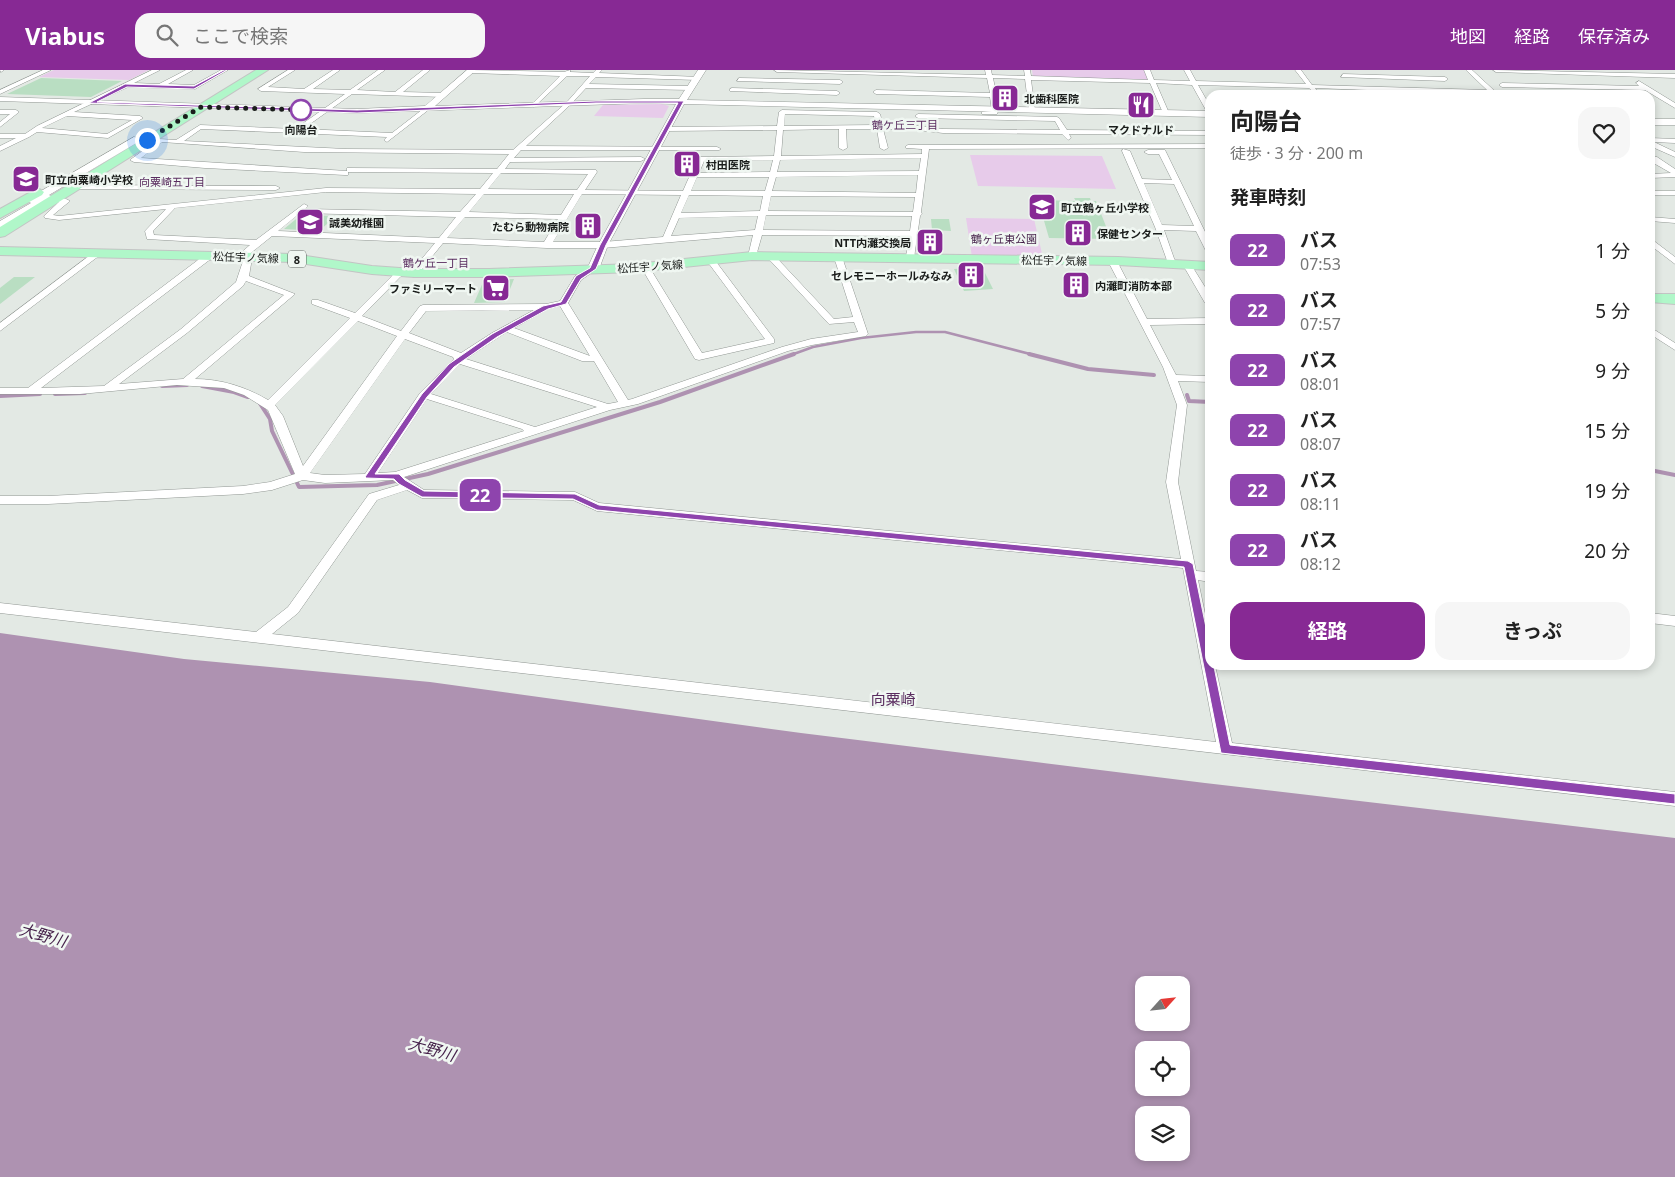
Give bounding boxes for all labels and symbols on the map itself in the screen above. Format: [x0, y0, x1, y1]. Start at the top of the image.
building icon: 北歯科医院 [990, 83, 1020, 113]
restaurant icon: マクドナルド [1126, 90, 1156, 120]
place label: 北歯科医院 [1024, 91, 1079, 106]
marker: 向陽台 [290, 99, 312, 121]
district label: 鶴ケ丘三丁目 [872, 117, 938, 132]
place label: 向陽台 [285, 122, 318, 137]
place label: マクドナルド [1108, 122, 1174, 137]
your location [135, 128, 160, 153]
building icon: 村田医院 [672, 149, 702, 179]
place label: 村田医院 [706, 157, 750, 172]
school or university icon: 町立向粟崎小学校 [11, 164, 41, 194]
place label: 町立向粟崎小学校 [45, 172, 133, 187]
district label: 向粟崎五丁目 [139, 174, 205, 189]
school or university icon: 町立鶴ヶ丘小学校 [1027, 192, 1057, 222]
place label: 町立鶴ヶ丘小学校 [1061, 200, 1149, 215]
school or university icon: 誠美幼稚園 [295, 207, 325, 237]
building icon: たむら動物病院 [573, 211, 603, 241]
place label: 誠美幼稚園 [329, 215, 384, 230]
building icon: 保健センター [1063, 218, 1093, 248]
place label: たむら動物病院 [492, 219, 569, 234]
place label: 保健センター [1097, 226, 1163, 241]
building icon: NTT内灘交換局 [915, 227, 945, 257]
park label: 鶴ヶ丘東公園 [971, 231, 1037, 246]
place label: NTT内灘交換局 [834, 235, 911, 250]
street label: 松任宇ノ気線 [213, 248, 279, 266]
road number: 8 [288, 250, 306, 268]
street label: 松任宇ノ気線 [1021, 252, 1087, 268]
district label: 鶴ケ丘一丁目 [403, 255, 469, 270]
street label: 松任宇ノ気線 [617, 256, 683, 276]
building icon: セレモニーホールみなみ [956, 260, 986, 290]
place label: セレモニーホールみなみ [831, 268, 952, 283]
building icon: 内灘町消防本部 [1061, 270, 1091, 300]
supermarket icon: ファミリーマート [481, 273, 511, 303]
place label: 内灘町消防本部 [1095, 278, 1172, 293]
place label: ファミリーマート [389, 281, 477, 296]
line badge: 22 [458, 479, 502, 511]
district label: 向粟崎 [870, 689, 916, 709]
water label: 大野川 [17, 918, 71, 953]
north arrow [1135, 976, 1190, 1031]
water label: 大野川 [406, 1032, 460, 1067]

